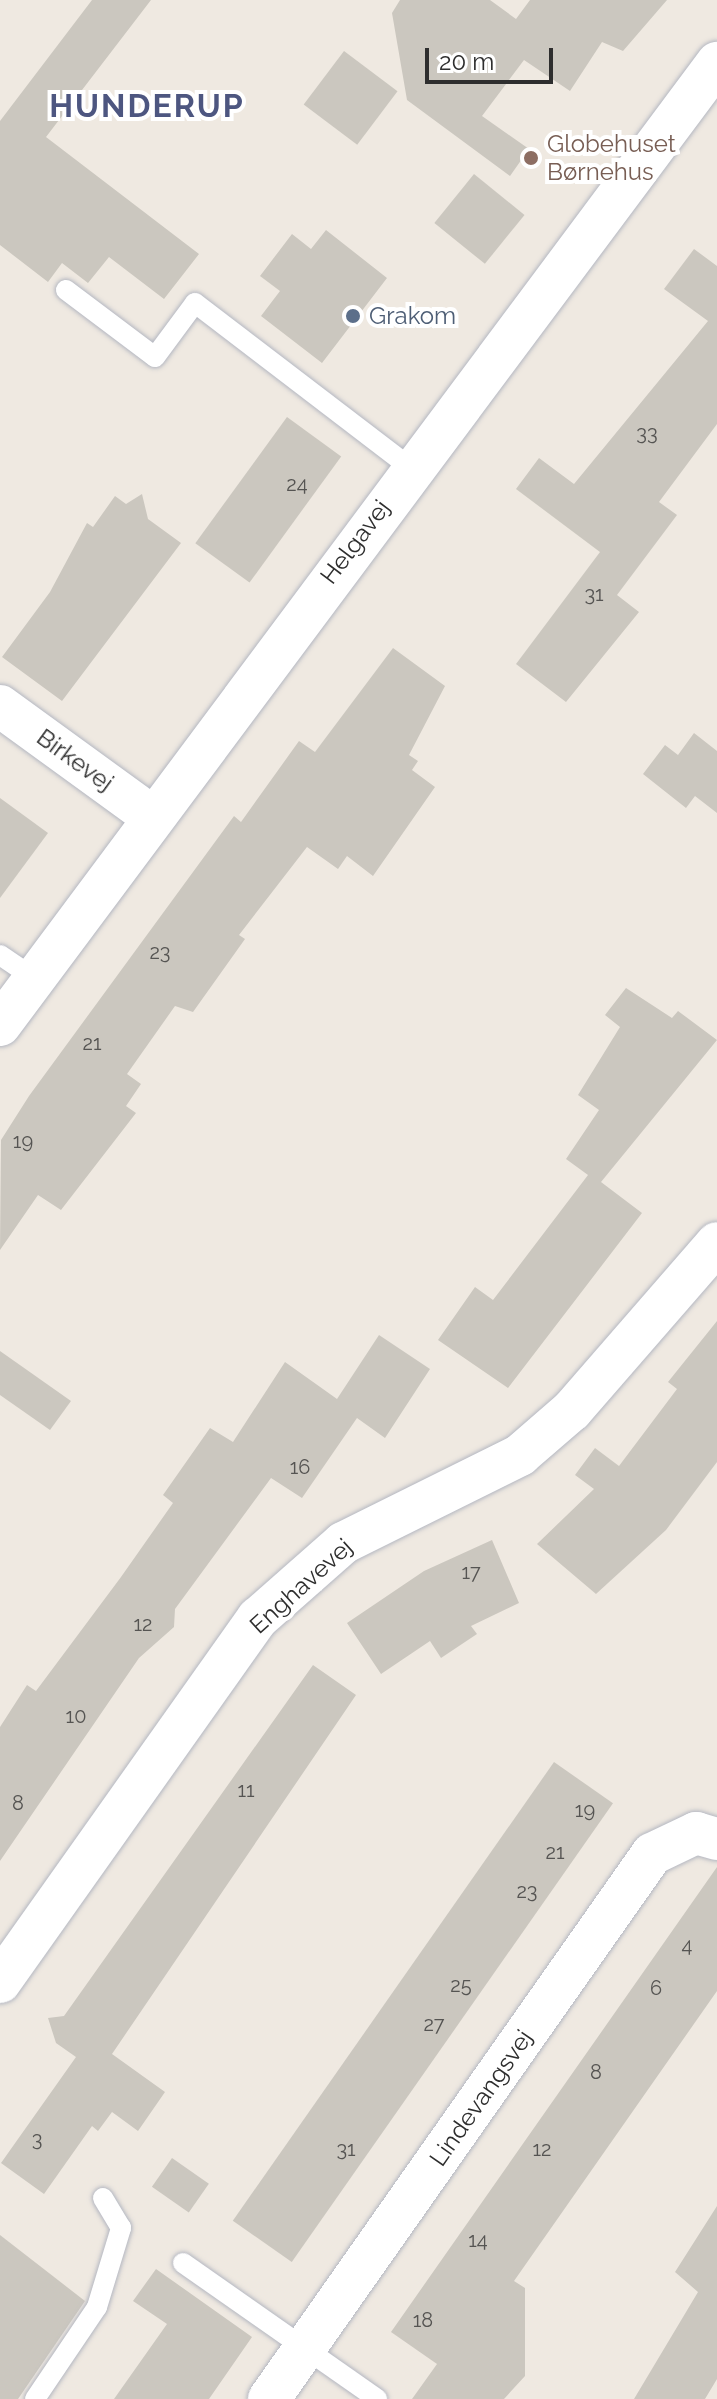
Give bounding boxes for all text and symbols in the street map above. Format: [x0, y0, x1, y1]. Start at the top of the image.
scale bar [429, 32, 557, 82]
text: 20 m [439, 47, 494, 76]
district label: HUNDERUP [49, 87, 245, 125]
place label: Globehuset Børnehus [547, 130, 676, 186]
marker: Globehuset Børnehus [522, 149, 540, 167]
place label: Grakom [369, 302, 456, 330]
marker: Grakom [344, 307, 362, 325]
house number: 33 [636, 421, 658, 445]
house number: 24 [286, 472, 308, 496]
street label: Helgavej [314, 494, 396, 590]
house number: 31 [584, 582, 604, 606]
street label: Birkevej [31, 723, 119, 797]
house number: 23 [149, 940, 171, 964]
house number: 21 [83, 1031, 101, 1055]
house number: 19 [13, 1129, 33, 1153]
house number: 16 [290, 1455, 310, 1479]
street label: Enghavevej [244, 1532, 358, 1640]
house number: 17 [461, 1560, 481, 1584]
house number: 12 [134, 1612, 152, 1636]
house number: 10 [66, 1704, 86, 1728]
house number: 11 [237, 1778, 255, 1802]
house number: 8 [12, 1791, 24, 1815]
house number: 19 [575, 1798, 595, 1822]
house number: 21 [546, 1840, 564, 1864]
house number: 23 [516, 1879, 538, 1903]
house number: 4 [682, 1933, 692, 1957]
house number: 25 [450, 1973, 472, 1997]
house number: 6 [650, 1976, 662, 2000]
house number: 27 [423, 2012, 445, 2036]
street label: Lindevangsvej [423, 2024, 539, 2172]
house number: 8 [590, 2060, 602, 2084]
house number: 3 [32, 2127, 42, 2151]
house number: 31 [336, 2137, 356, 2161]
house number: 12 [533, 2137, 551, 2161]
house number: 14 [468, 2228, 488, 2252]
house number: 18 [413, 2308, 433, 2332]

